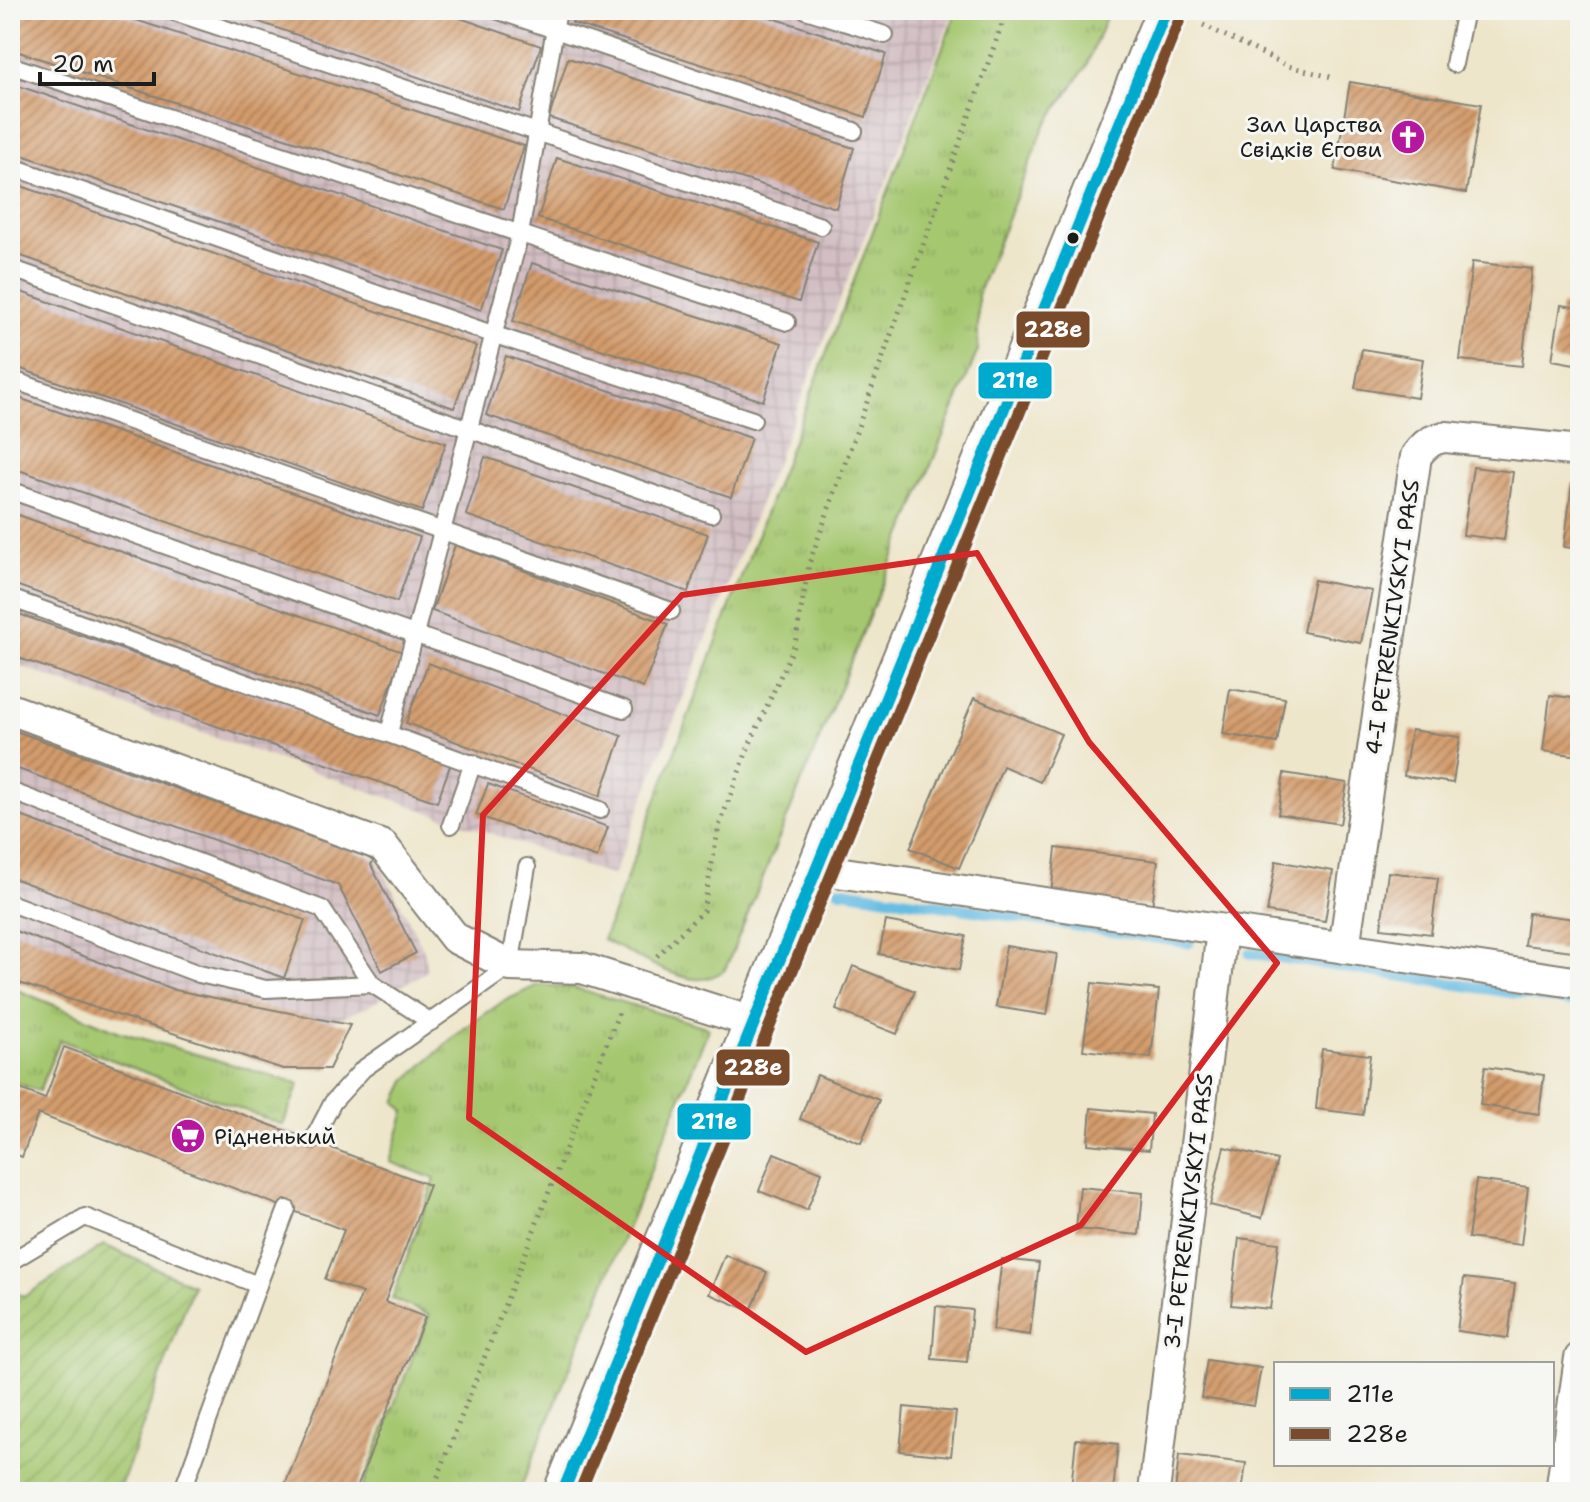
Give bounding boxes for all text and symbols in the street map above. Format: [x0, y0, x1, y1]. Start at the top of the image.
scale bar [40, 36, 154, 86]
text: 20 m [52, 48, 114, 80]
place label: Зал Царства Свідків Єгови [1240, 110, 1382, 164]
church icon: Зал Царства Свідків Єгови [1389, 118, 1427, 156]
unlabelled marker [1065, 230, 1081, 246]
line badge: 228е [1015, 310, 1091, 349]
text: 228е [1024, 315, 1082, 344]
line badge: 211е [977, 361, 1053, 400]
text: 211е [991, 366, 1039, 395]
street label: 4-I PETRENKIVSKYI PASS [1359, 478, 1426, 757]
line badge: 228е [715, 1048, 791, 1087]
text: 228е [724, 1053, 782, 1082]
street label: 3-I PETRENKIVSKYI PASS [1157, 1072, 1220, 1350]
line badge: 211е [676, 1102, 752, 1141]
text: 211е [690, 1107, 738, 1136]
supermarket icon: Рідненький [169, 1117, 207, 1155]
place label: Рідненький [214, 1122, 336, 1151]
legend [1274, 1362, 1554, 1466]
text: 211е [1346, 1378, 1394, 1410]
text: 228е [1346, 1418, 1408, 1450]

